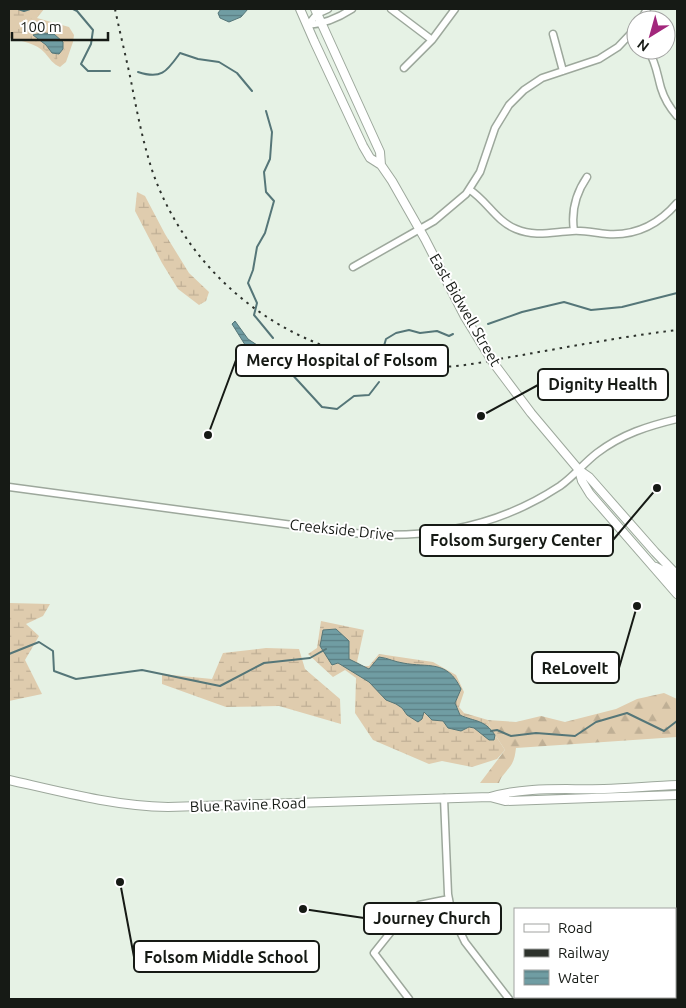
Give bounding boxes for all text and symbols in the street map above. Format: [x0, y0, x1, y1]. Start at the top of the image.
scale bar [12, 10, 109, 42]
north arrow [626, 10, 676, 60]
text: 100 m [20, 18, 62, 35]
text: N [634, 36, 652, 55]
street label: East Bidwell Street [426, 251, 505, 369]
callout: Mercy Hospital of Folsom [236, 345, 448, 376]
text: Mercy Hospital of Folsom [246, 351, 438, 369]
callout: Dignity Health [538, 369, 668, 400]
text: Dignity Health [548, 375, 658, 393]
street label: Creekside Drive [289, 516, 395, 543]
callout: Folsom Surgery Center [420, 525, 613, 556]
text: Folsom Surgery Center [430, 531, 602, 549]
callout: ReLoveIt [532, 652, 619, 683]
text: ReLoveIt [542, 659, 609, 677]
street label: Blue Ravine Road [189, 794, 307, 815]
callout: Journey Church [364, 903, 501, 934]
legend [514, 908, 676, 998]
text: Journey Church [373, 909, 491, 927]
text: Road [558, 919, 593, 936]
callout: Folsom Middle School [134, 941, 319, 972]
text: Railway [558, 944, 609, 961]
text: Folsom Middle School [144, 948, 308, 966]
text: Water [558, 969, 599, 986]

